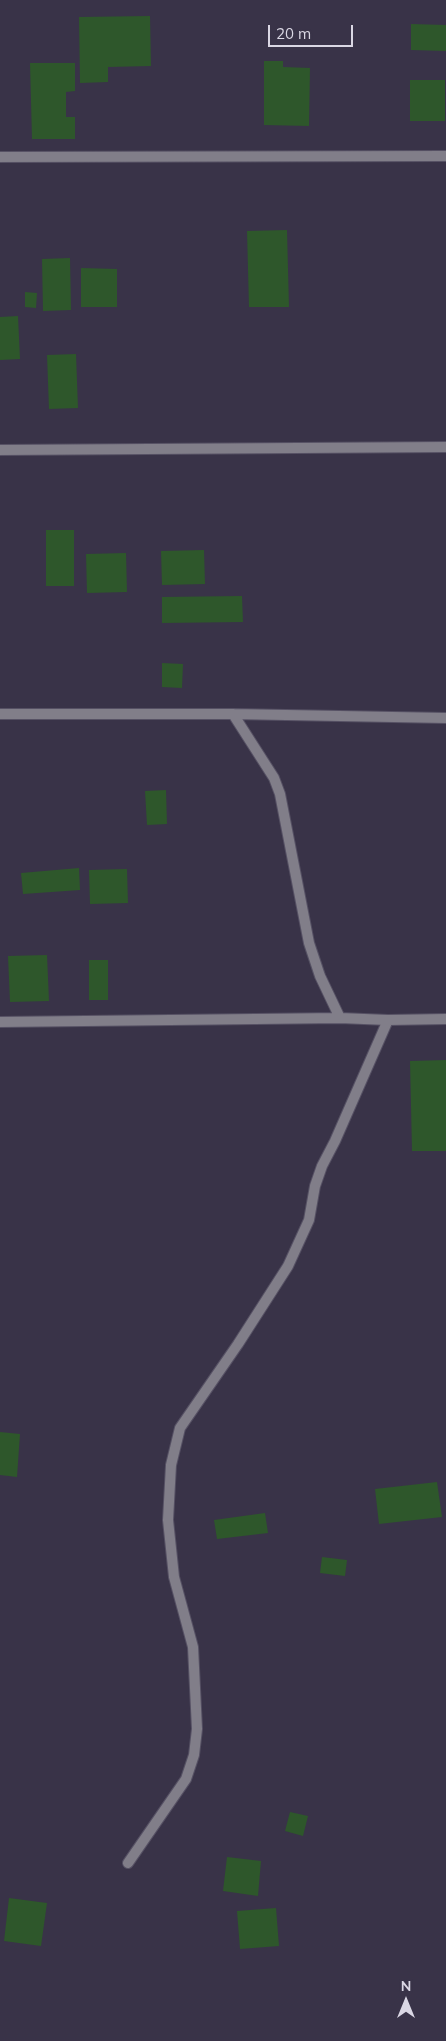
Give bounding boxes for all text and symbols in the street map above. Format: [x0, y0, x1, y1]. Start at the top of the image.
scale bar [271, 15, 356, 47]
text: 20 m [276, 24, 311, 43]
north arrow [381, 1976, 431, 2026]
text: N [401, 1977, 411, 1995]

